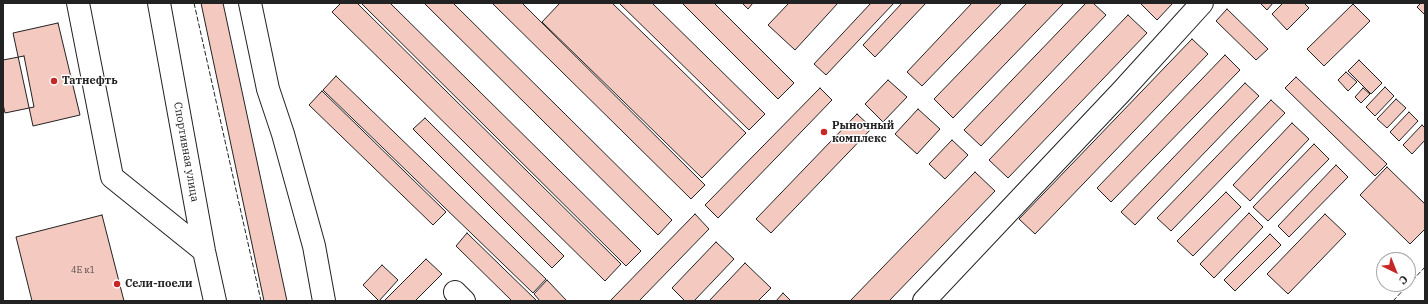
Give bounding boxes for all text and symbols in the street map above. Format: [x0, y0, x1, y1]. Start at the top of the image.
place label: Татнефть [62, 74, 118, 88]
marker: Татнефть [49, 76, 59, 86]
street label: Спортивная улица [171, 101, 201, 203]
place label: Рыночный комплекс [832, 119, 894, 145]
marker: Рыночный комплекс [819, 127, 829, 137]
north arrow [1376, 252, 1416, 292]
house number: 4Е к1 [71, 265, 95, 275]
text: С [1396, 272, 1411, 288]
place label: Сели-поели [125, 277, 192, 291]
marker: Сели-поели [112, 279, 122, 289]

